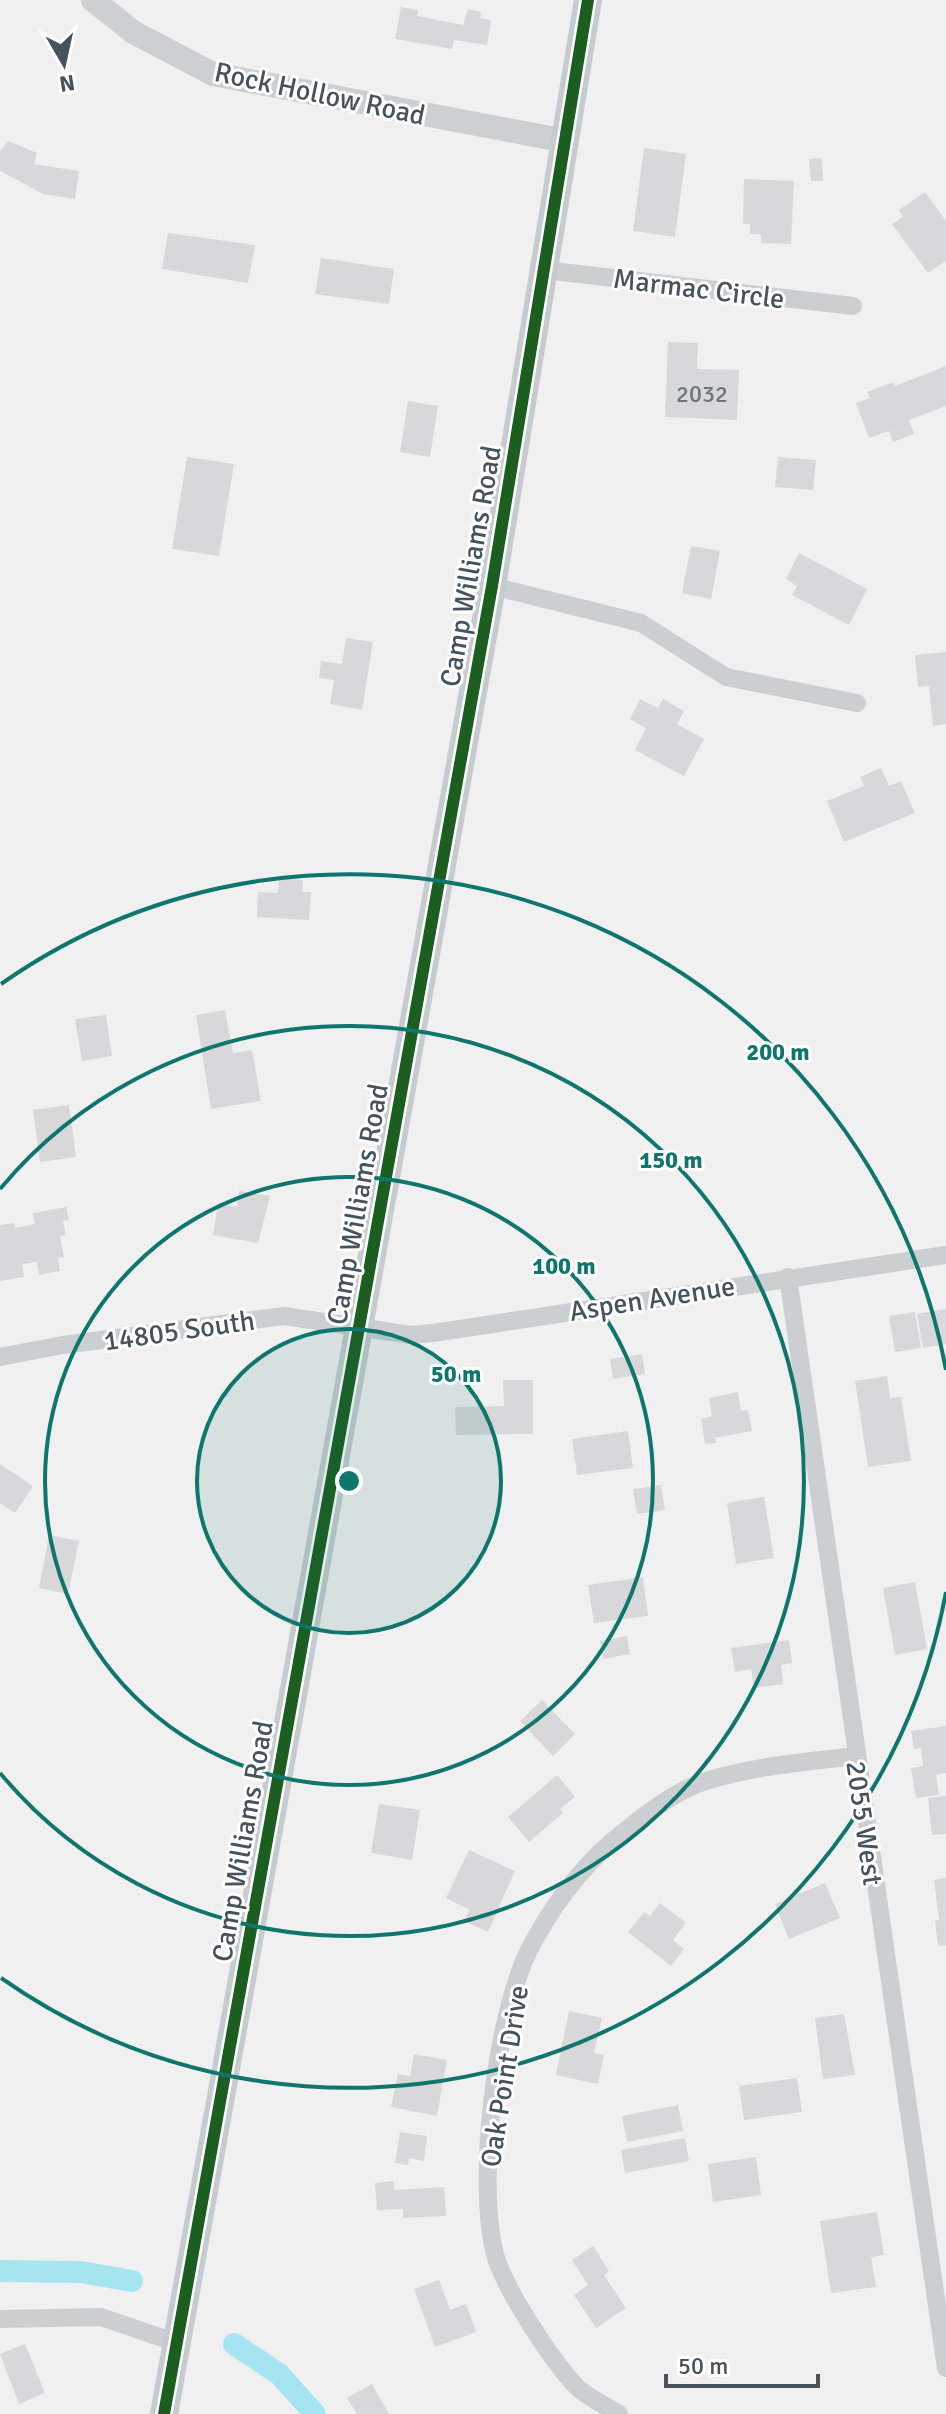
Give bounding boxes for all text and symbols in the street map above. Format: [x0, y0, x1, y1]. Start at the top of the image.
north arrow [24, 24, 104, 104]
street label: Rock Hollow Road [211, 55, 428, 133]
text: N [57, 69, 77, 98]
street label: Marmac Circle [611, 262, 786, 316]
house number: 2032 [676, 379, 728, 409]
street label: Camp Williams Road [433, 443, 509, 689]
text: 200 m [746, 1037, 810, 1067]
street label: Camp Williams Road [320, 1081, 396, 1327]
text: 150 m [639, 1145, 703, 1175]
text: 100 m [532, 1251, 596, 1281]
street label: Aspen Avenue [567, 1269, 737, 1329]
street label: 14805 South [101, 1304, 257, 1358]
text: 50 m [431, 1359, 481, 1389]
centre of rings [335, 1467, 363, 1495]
street label: Camp Williams Road [205, 1718, 281, 1964]
street label: 2055 West [838, 1759, 890, 1888]
street label: Oak Point Drive [474, 1983, 536, 2169]
scale bar [666, 2338, 818, 2388]
text: 50 m [678, 2351, 728, 2381]

